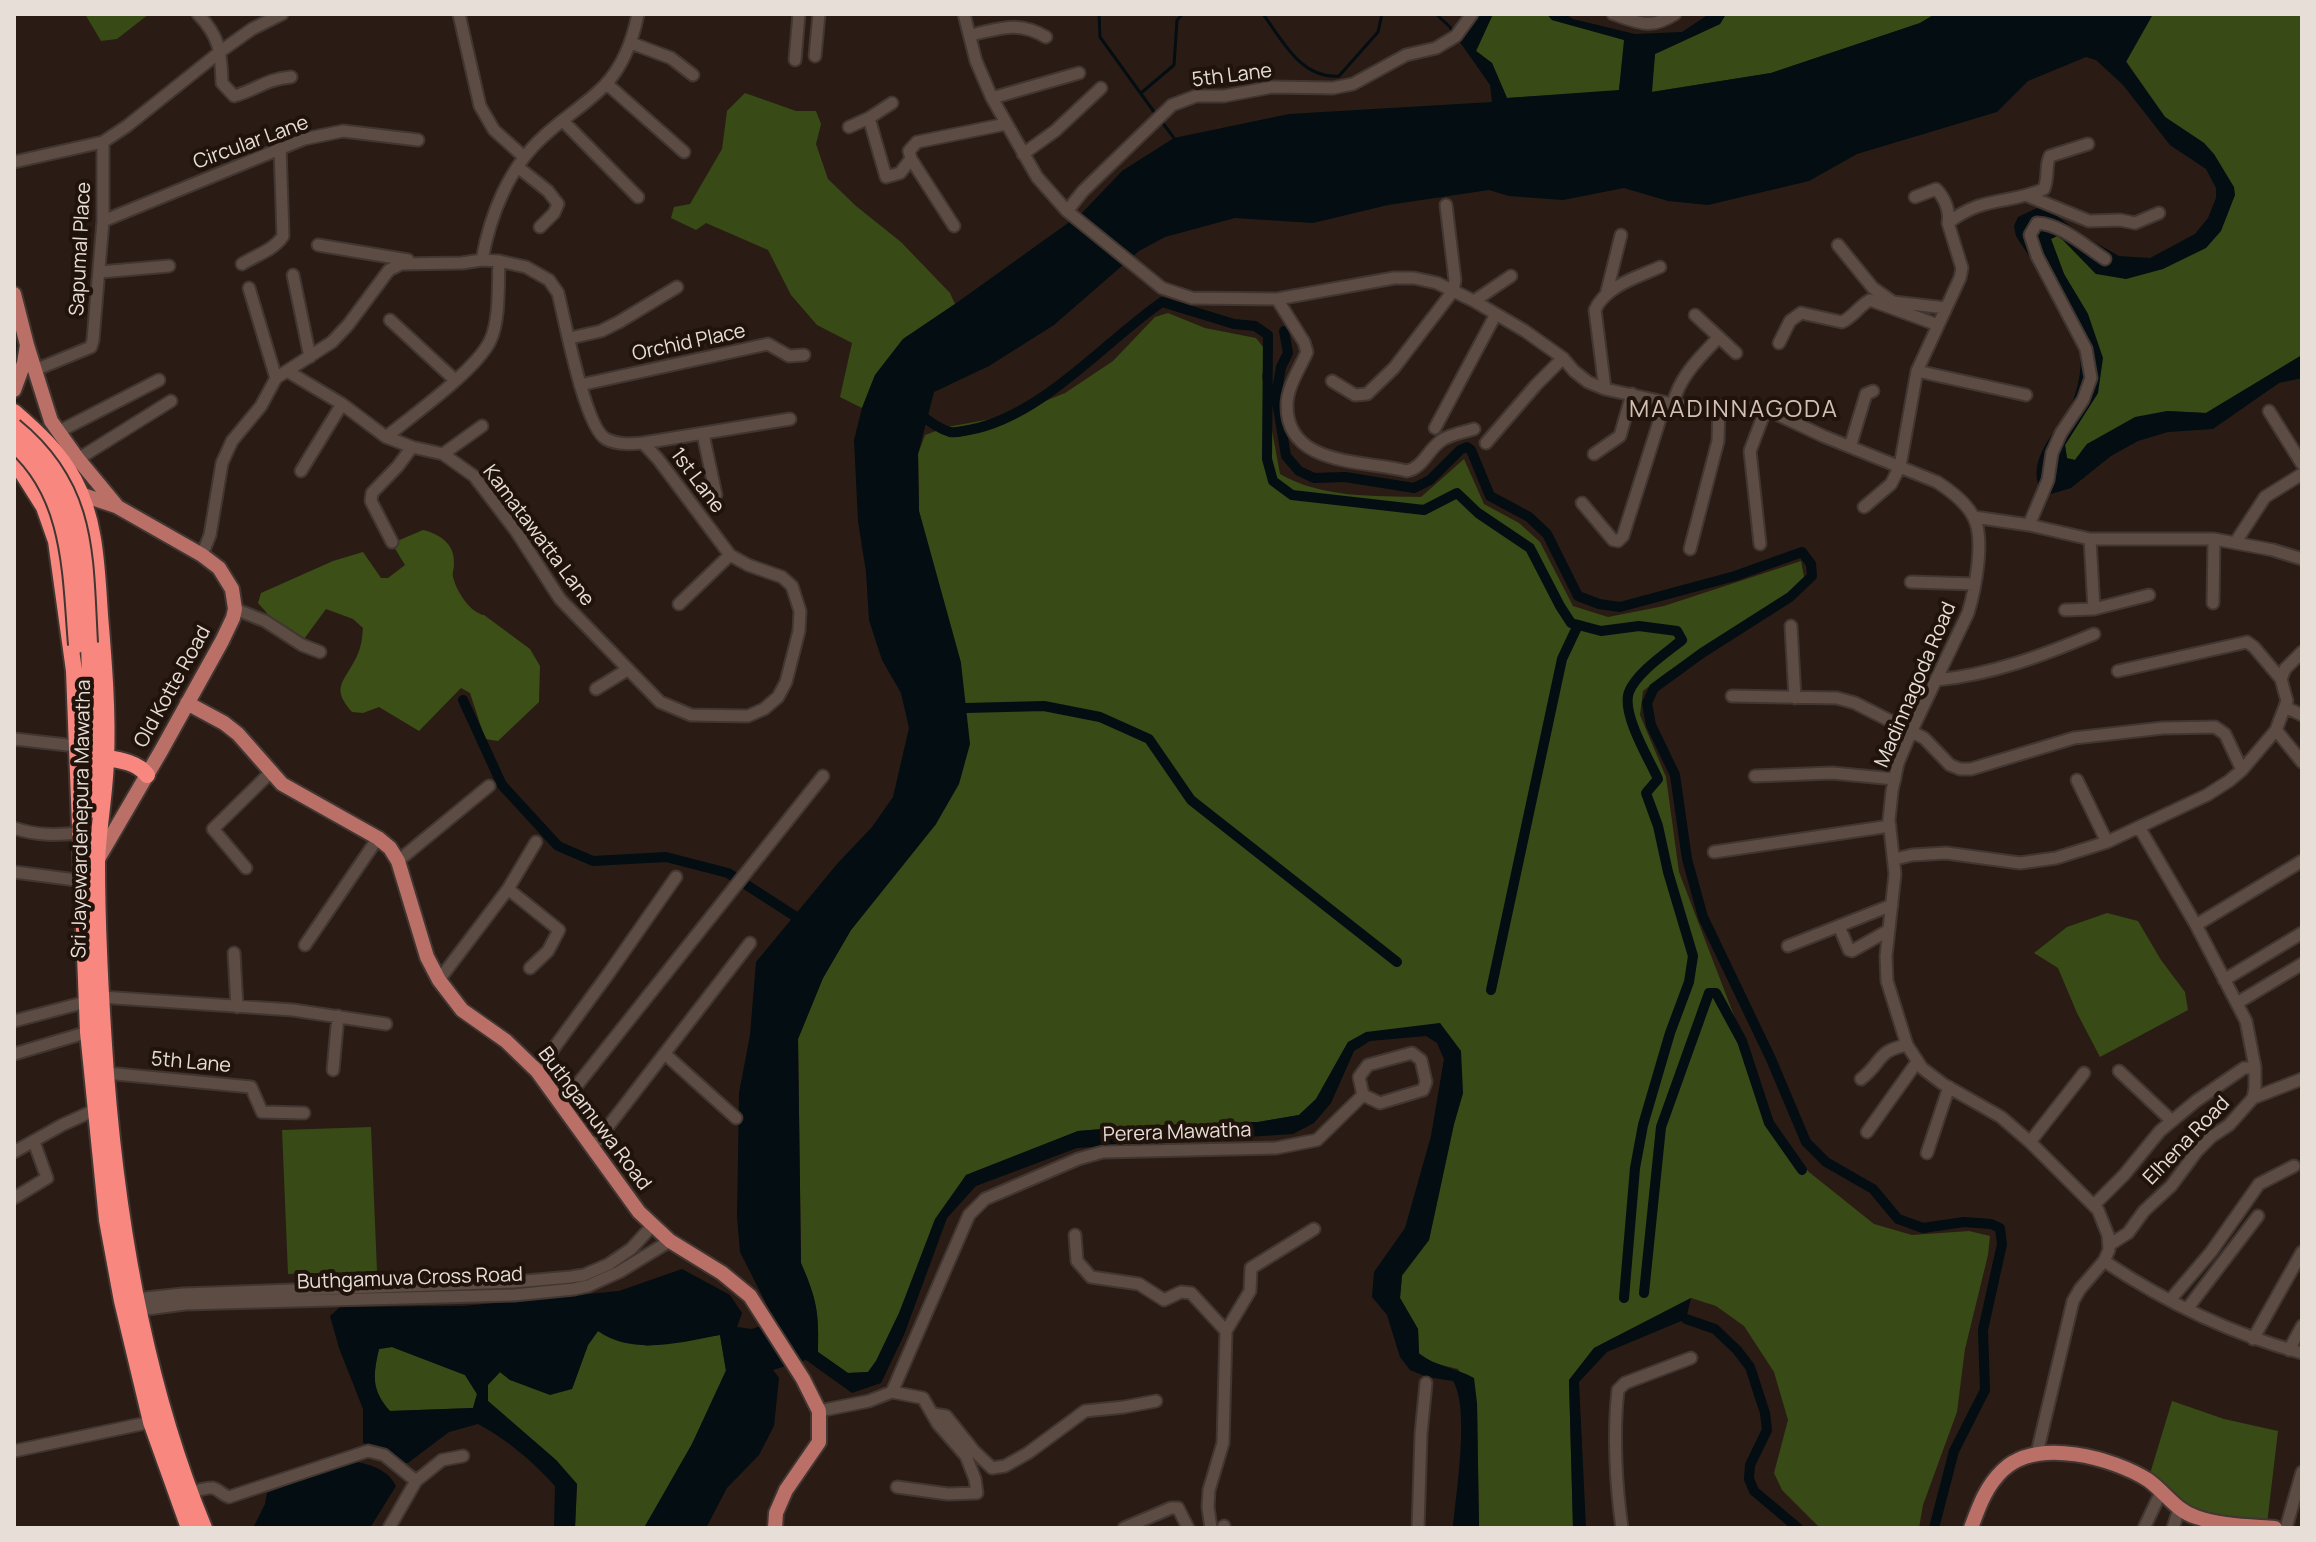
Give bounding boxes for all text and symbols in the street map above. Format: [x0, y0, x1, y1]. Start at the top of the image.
street label: 5th Lane [1191, 59, 1273, 93]
street label: Circular Lane [190, 111, 312, 175]
street label: Sapumal Place [66, 181, 96, 317]
street label: Orchid Place [630, 319, 748, 367]
district label: MAADINNAGODA [1629, 396, 1839, 424]
street label: 1st Lane [665, 444, 729, 518]
street label: Kamatawatta Lane [477, 461, 599, 611]
street label: Madinnagoda Road [1870, 599, 1962, 771]
street label: Old Kotte Road [130, 622, 216, 752]
street label: Sri Jayewardenepura Mawatha [68, 679, 96, 959]
street label: Buthgamuwa Road [532, 1043, 656, 1195]
street label: 5th Lane [150, 1048, 232, 1078]
street label: Elhena Road [2139, 1092, 2235, 1190]
street label: Perera Mawatha [1102, 1118, 1252, 1148]
street label: Buthgamuva Cross Road [297, 1263, 523, 1295]

